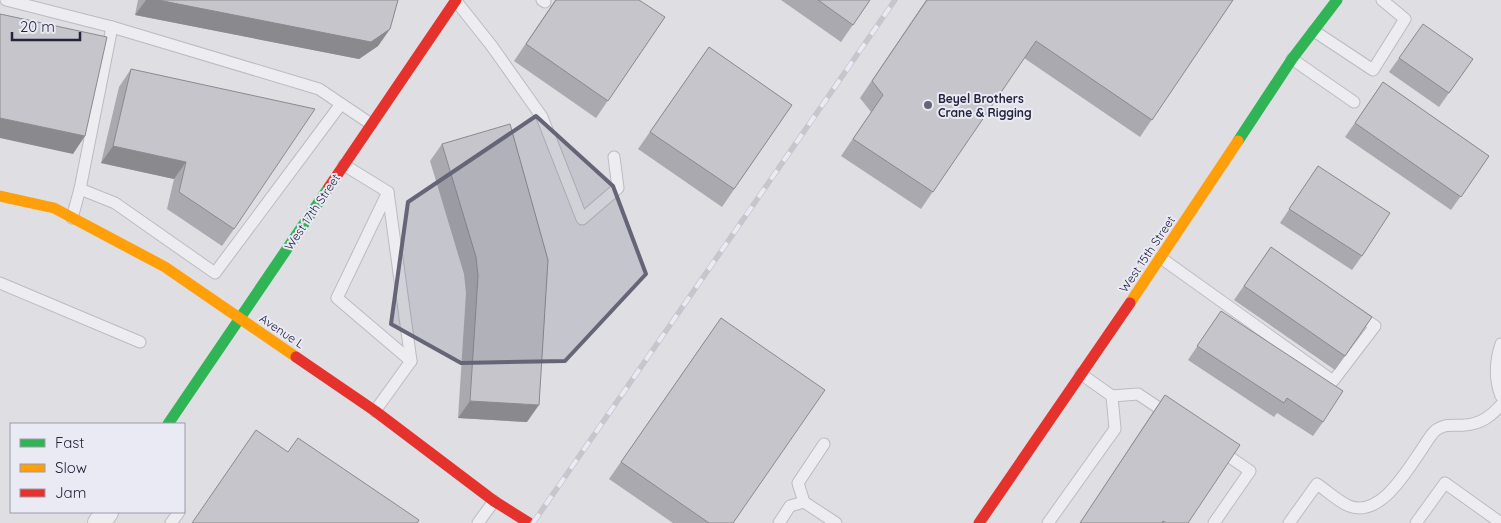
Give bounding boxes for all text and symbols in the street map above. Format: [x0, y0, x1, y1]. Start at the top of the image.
scale bar [12, 10, 80, 42]
text: 20 m [20, 17, 55, 36]
place label: Beyel Brothers Crane & Rigging [938, 91, 1032, 120]
marker: Beyel Brothers Crane & Rigging [922, 99, 934, 111]
street label: West 17th Street [281, 171, 343, 253]
street label: West 15th Street [1116, 213, 1178, 295]
street label: Avenue L [257, 311, 308, 352]
legend [10, 423, 185, 513]
text: Fast [55, 433, 84, 452]
text: Slow [55, 458, 87, 477]
text: Jam [55, 483, 86, 502]

